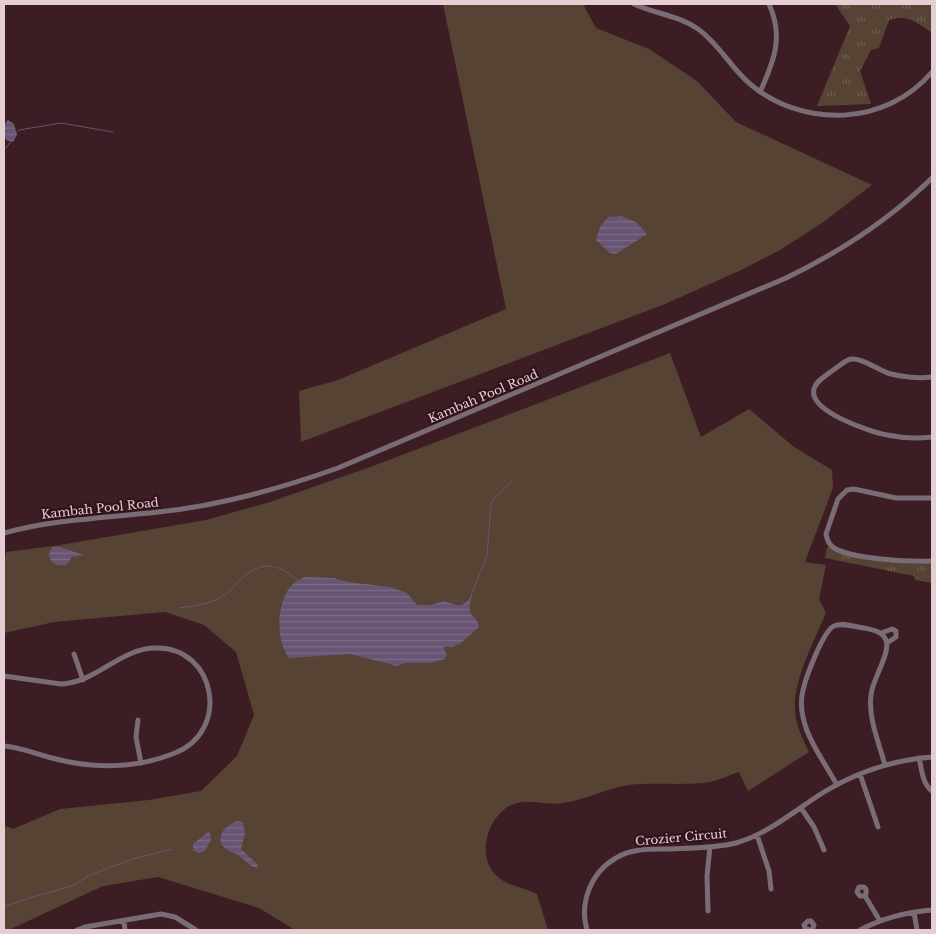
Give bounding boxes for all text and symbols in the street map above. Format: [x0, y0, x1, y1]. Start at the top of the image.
street label: Kambah Pool Road [426, 366, 540, 426]
street label: Kambah Pool Road [41, 494, 159, 522]
street label: Crozier Circuit [635, 825, 728, 848]

